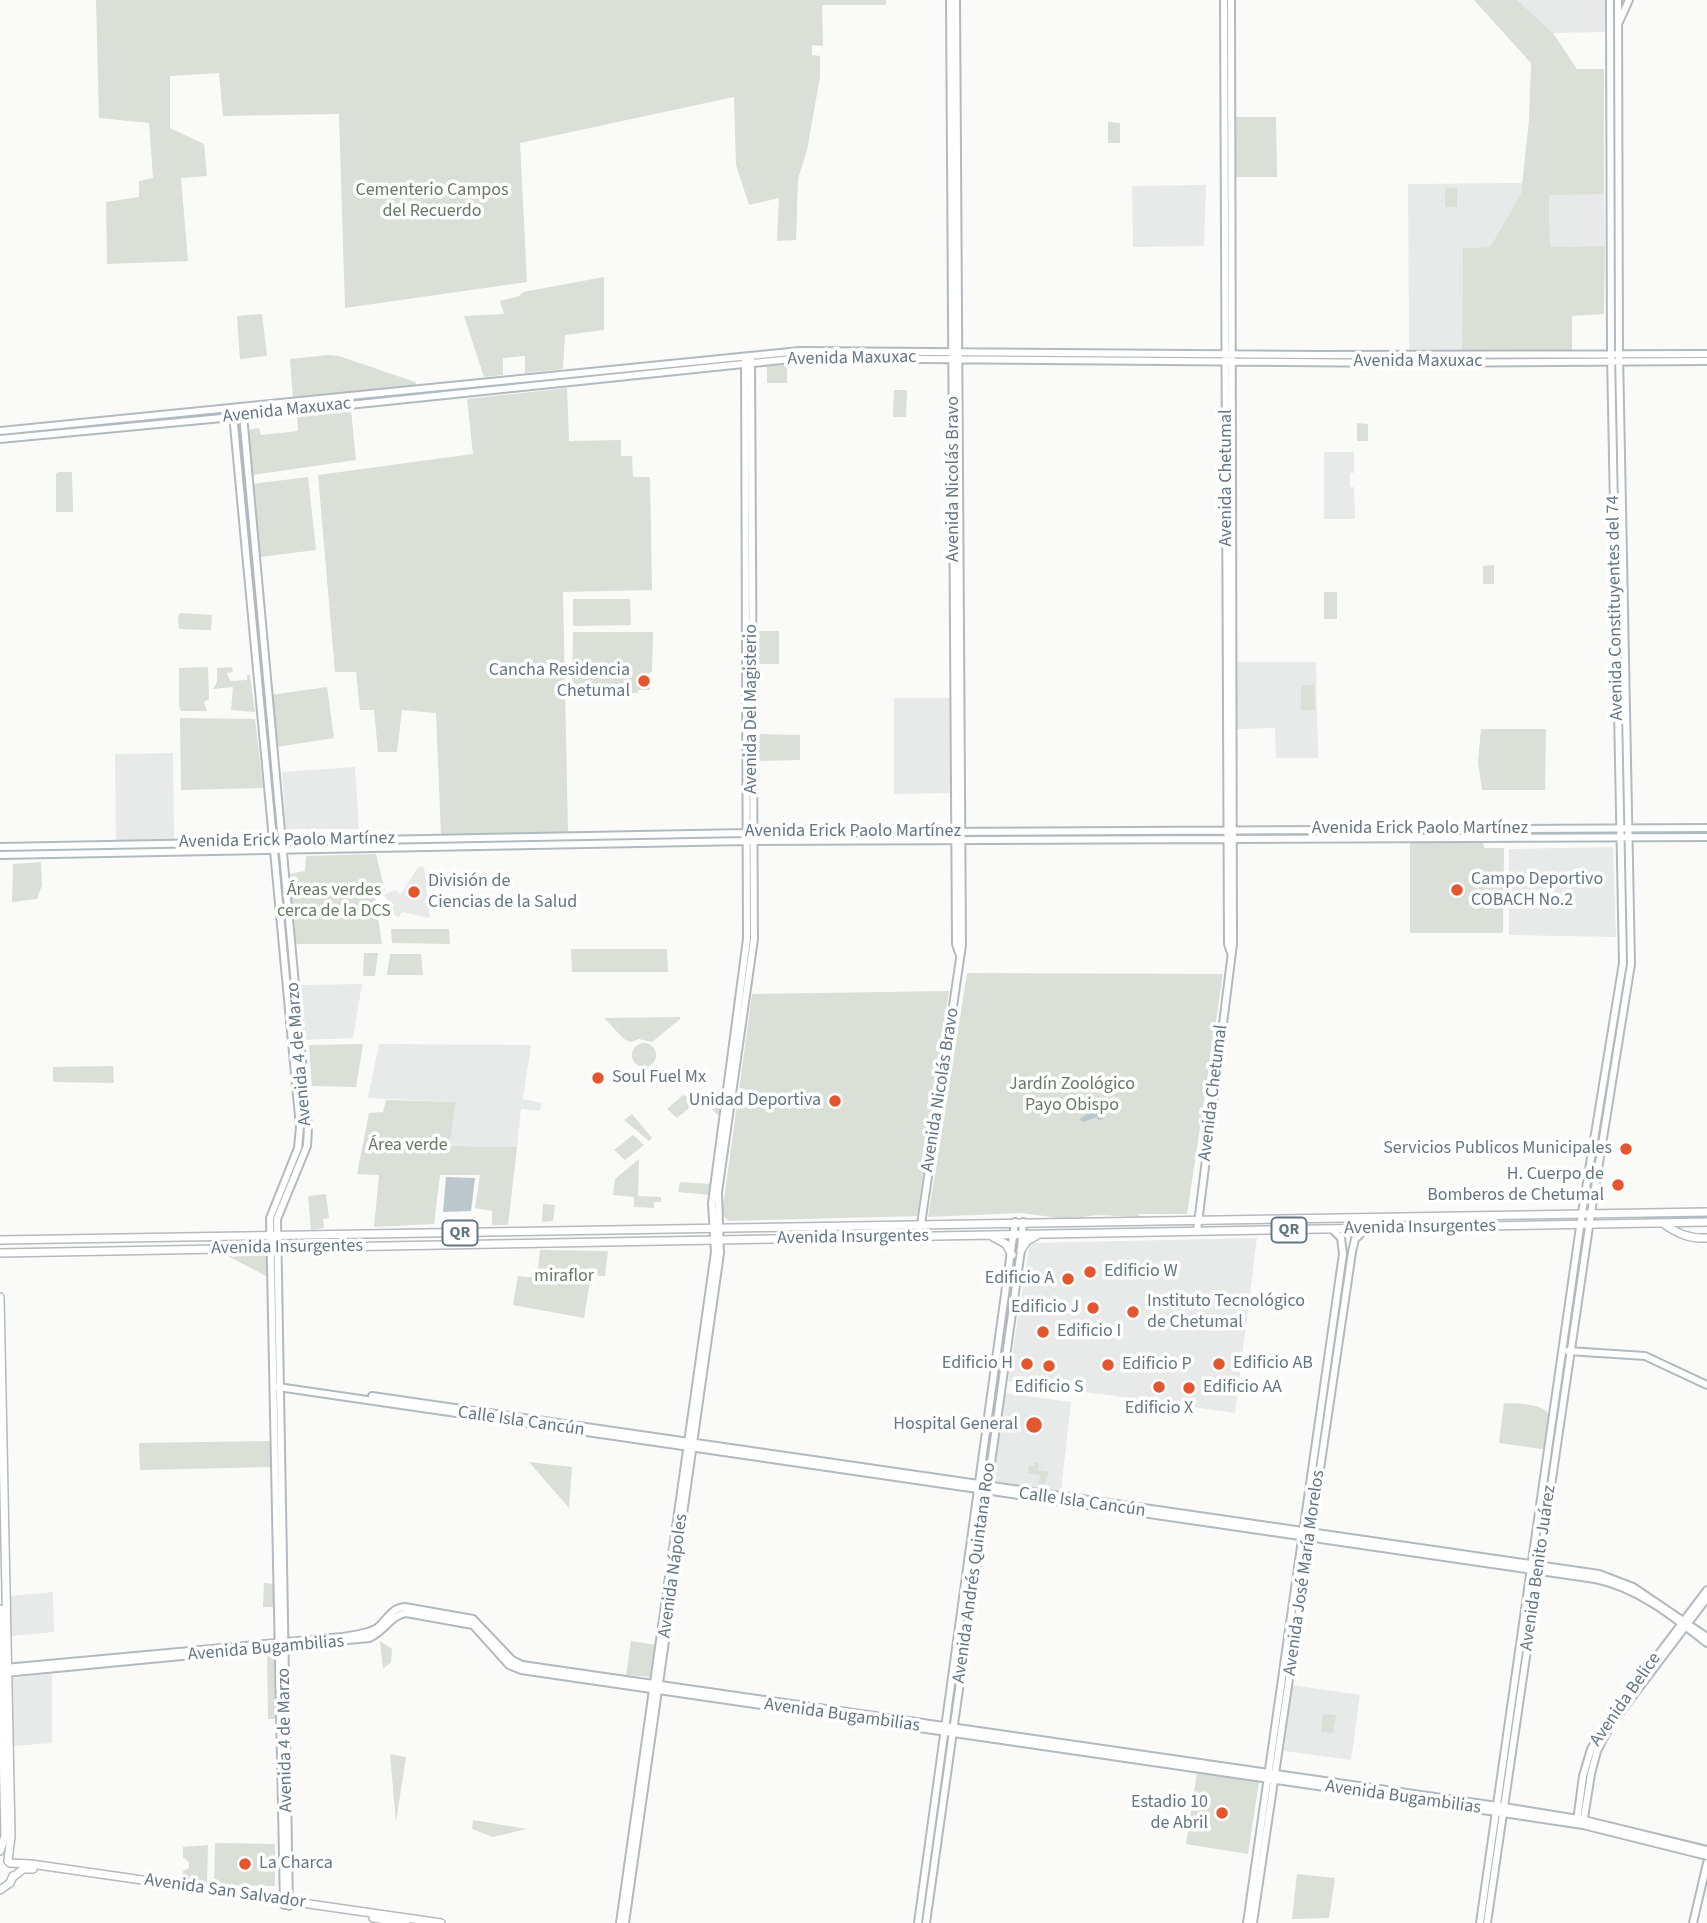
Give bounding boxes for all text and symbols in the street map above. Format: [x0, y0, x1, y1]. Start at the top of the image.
park label: Cementerio Campos del Recuerdo [355, 180, 509, 222]
street label: Avenida Maxuxac [787, 347, 917, 371]
street label: Avenida Maxuxac [1354, 351, 1482, 373]
street label: Avenida Maxuxac [222, 394, 352, 428]
street label: Avenida Nicolás Bravo [943, 396, 965, 562]
street label: Avenida Chetumal [1216, 409, 1238, 547]
street label: Avenida Constituyentes del 74 [1603, 495, 1629, 721]
street label: Avenida Del Magisterio [741, 624, 763, 794]
place label: Cancha Residencia Chetumal [489, 660, 630, 702]
marker: Cancha Residencia Chetumal [636, 673, 652, 689]
street label: Avenida Erick Paolo Martínez [1312, 818, 1528, 840]
street label: Avenida Erick Paolo Martínez [745, 821, 961, 843]
street label: Avenida Erick Paolo Martínez [179, 828, 395, 854]
place label: Campo Deportivo COBACH No.2 [1471, 869, 1603, 912]
place label: División de Ciencias de la Salud [428, 871, 577, 914]
park label: Áreas verdes cerca de la DCS [277, 880, 391, 922]
marker: Campo Deportivo COBACH No.2 [1449, 882, 1465, 898]
marker: División de Ciencias de la Salud [406, 884, 422, 900]
street label: Avenida 4 de Marzo [283, 981, 317, 1127]
street label: Avenida Nicolás Bravo [917, 1006, 965, 1174]
street label: Avenida Chetumal [1195, 1024, 1233, 1162]
place label: Soul Fuel Mx [612, 1067, 706, 1089]
marker: Soul Fuel Mx [590, 1070, 606, 1086]
park label: Jardín Zoológico Payo Obispo [1009, 1074, 1135, 1116]
place label: Unidad Deportiva [689, 1090, 821, 1112]
marker: Unidad Deportiva [827, 1093, 843, 1109]
park label: Área verde [368, 1135, 448, 1157]
place label: Servicios Publicos Municipales [1383, 1138, 1612, 1160]
marker: Servicios Publicos Municipales [1618, 1141, 1634, 1157]
place label: H. Cuerpo de Bomberos de Chetumal [1427, 1164, 1604, 1206]
marker: H. Cuerpo de Bomberos de Chetumal [1610, 1177, 1626, 1193]
street label: Avenida Insurgentes [1344, 1216, 1496, 1240]
road number: QR [1272, 1218, 1306, 1242]
road number: QR [442, 1220, 477, 1246]
street label: Avenida Insurgentes [777, 1226, 929, 1250]
street label: Avenida Insurgentes [211, 1236, 363, 1260]
place label: Edificio W [1104, 1261, 1178, 1283]
marker: Edificio W [1082, 1264, 1098, 1280]
park label: miraflor [534, 1266, 594, 1288]
place label: Edificio A [985, 1268, 1054, 1290]
marker: Edificio A [1060, 1271, 1076, 1287]
place label: Instituto Tecnológico de Chetumal [1147, 1291, 1305, 1334]
place label: Edificio J [1011, 1297, 1079, 1319]
marker: Edificio J [1085, 1300, 1101, 1316]
marker: Instituto Tecnológico de Chetumal [1125, 1304, 1141, 1320]
place label: Edificio I [1057, 1321, 1121, 1343]
marker: Edificio I [1035, 1324, 1051, 1340]
place label: Edificio H [942, 1353, 1013, 1375]
place label: Edificio AB [1233, 1353, 1313, 1375]
place label: Edificio P [1122, 1354, 1192, 1376]
marker: Edificio H [1019, 1356, 1035, 1372]
marker: Edificio AB [1211, 1356, 1227, 1372]
marker: Edificio P [1100, 1357, 1116, 1373]
marker: Edificio S [1041, 1358, 1057, 1374]
place label: Edificio S [1014, 1377, 1084, 1399]
place label: Edificio AA [1203, 1377, 1282, 1399]
marker: Edificio X [1151, 1379, 1167, 1395]
marker: Edificio AA [1181, 1380, 1197, 1396]
place label: Edificio X [1125, 1398, 1193, 1420]
street label: Calle Isla Cancún [456, 1402, 586, 1442]
place label: Hospital General [893, 1414, 1018, 1436]
marker: Hospital General [1024, 1415, 1044, 1435]
street label: Avenida Andrés Quintana Roo [949, 1461, 1001, 1685]
street label: Avenida José María Morelos [1280, 1469, 1330, 1677]
street label: Calle Isla Cancún [1017, 1483, 1147, 1523]
street label: Avenida Benito Juárez [1517, 1484, 1561, 1652]
street label: Avenida Nápoles [655, 1512, 693, 1640]
street label: Avenida Bugambilias [187, 1631, 345, 1667]
street label: Avenida Belice [1586, 1649, 1666, 1751]
street label: Avenida 4 de Marzo [274, 1668, 298, 1812]
street label: Avenida Bugambilias [763, 1694, 921, 1738]
street label: Avenida Bugambilias [1324, 1776, 1482, 1820]
place label: Estadio 10 de Abril [1131, 1792, 1208, 1834]
marker: Estadio 10 de Abril [1214, 1805, 1230, 1821]
place label: La Charca [259, 1853, 333, 1875]
marker: La Charca [237, 1856, 253, 1872]
street label: Avenida San Salvador [143, 1870, 307, 1914]

